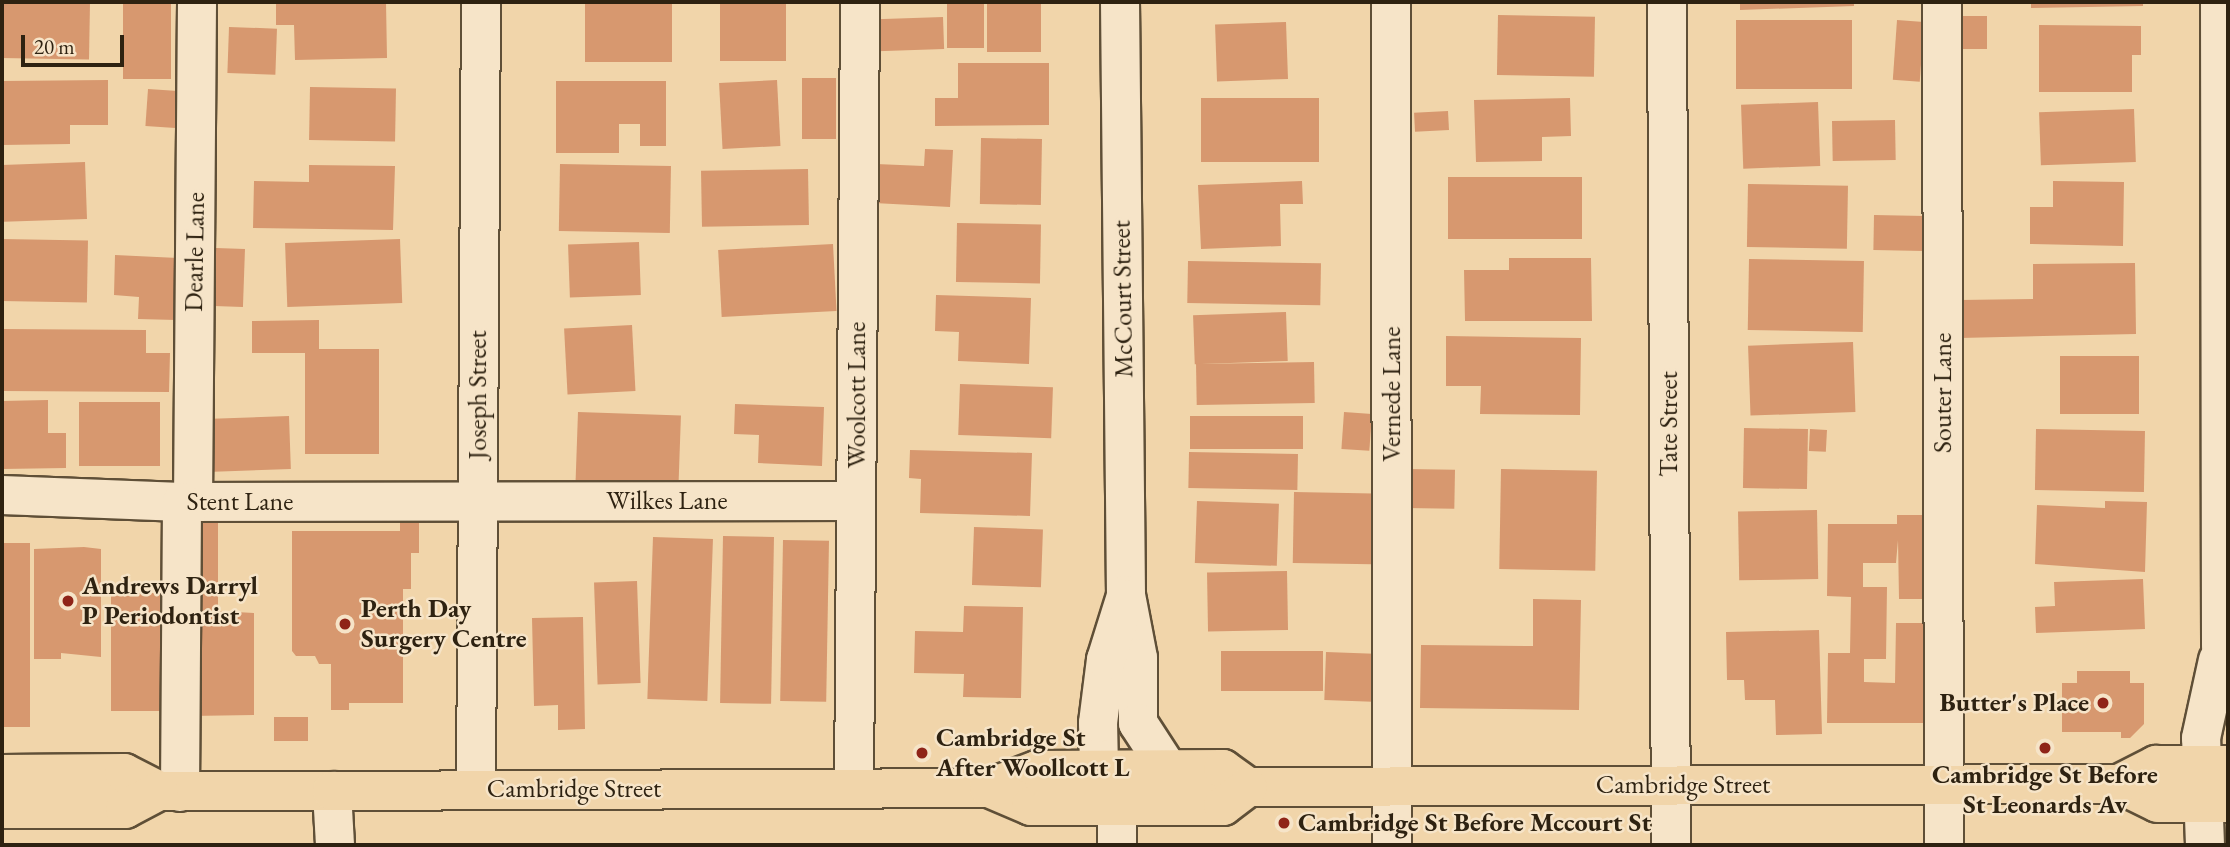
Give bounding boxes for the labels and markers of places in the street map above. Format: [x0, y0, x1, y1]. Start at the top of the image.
place label: Andrews Darryl P Periodontist [82, 570, 258, 632]
marker: Andrews Darryl P Periodontist [60, 593, 76, 609]
place label: Perth Day Surgery Centre [361, 593, 527, 654]
marker: Perth Day Surgery Centre [335, 614, 355, 634]
place label: Butter's Place [1940, 687, 2089, 719]
marker: Butter's Place [2095, 695, 2111, 711]
place label: Cambridge St After Woollcott L [936, 722, 1130, 784]
marker: Cambridge St Before St Leonards Av [2037, 740, 2053, 756]
marker: Cambridge St After Woollcott L [914, 745, 930, 761]
place label: Cambridge St Before St Leonards Av [1932, 759, 2158, 820]
place label: Cambridge St Before Mccourt St [1298, 807, 1651, 839]
marker: Cambridge St Before Mccourt St [1276, 815, 1292, 831]

